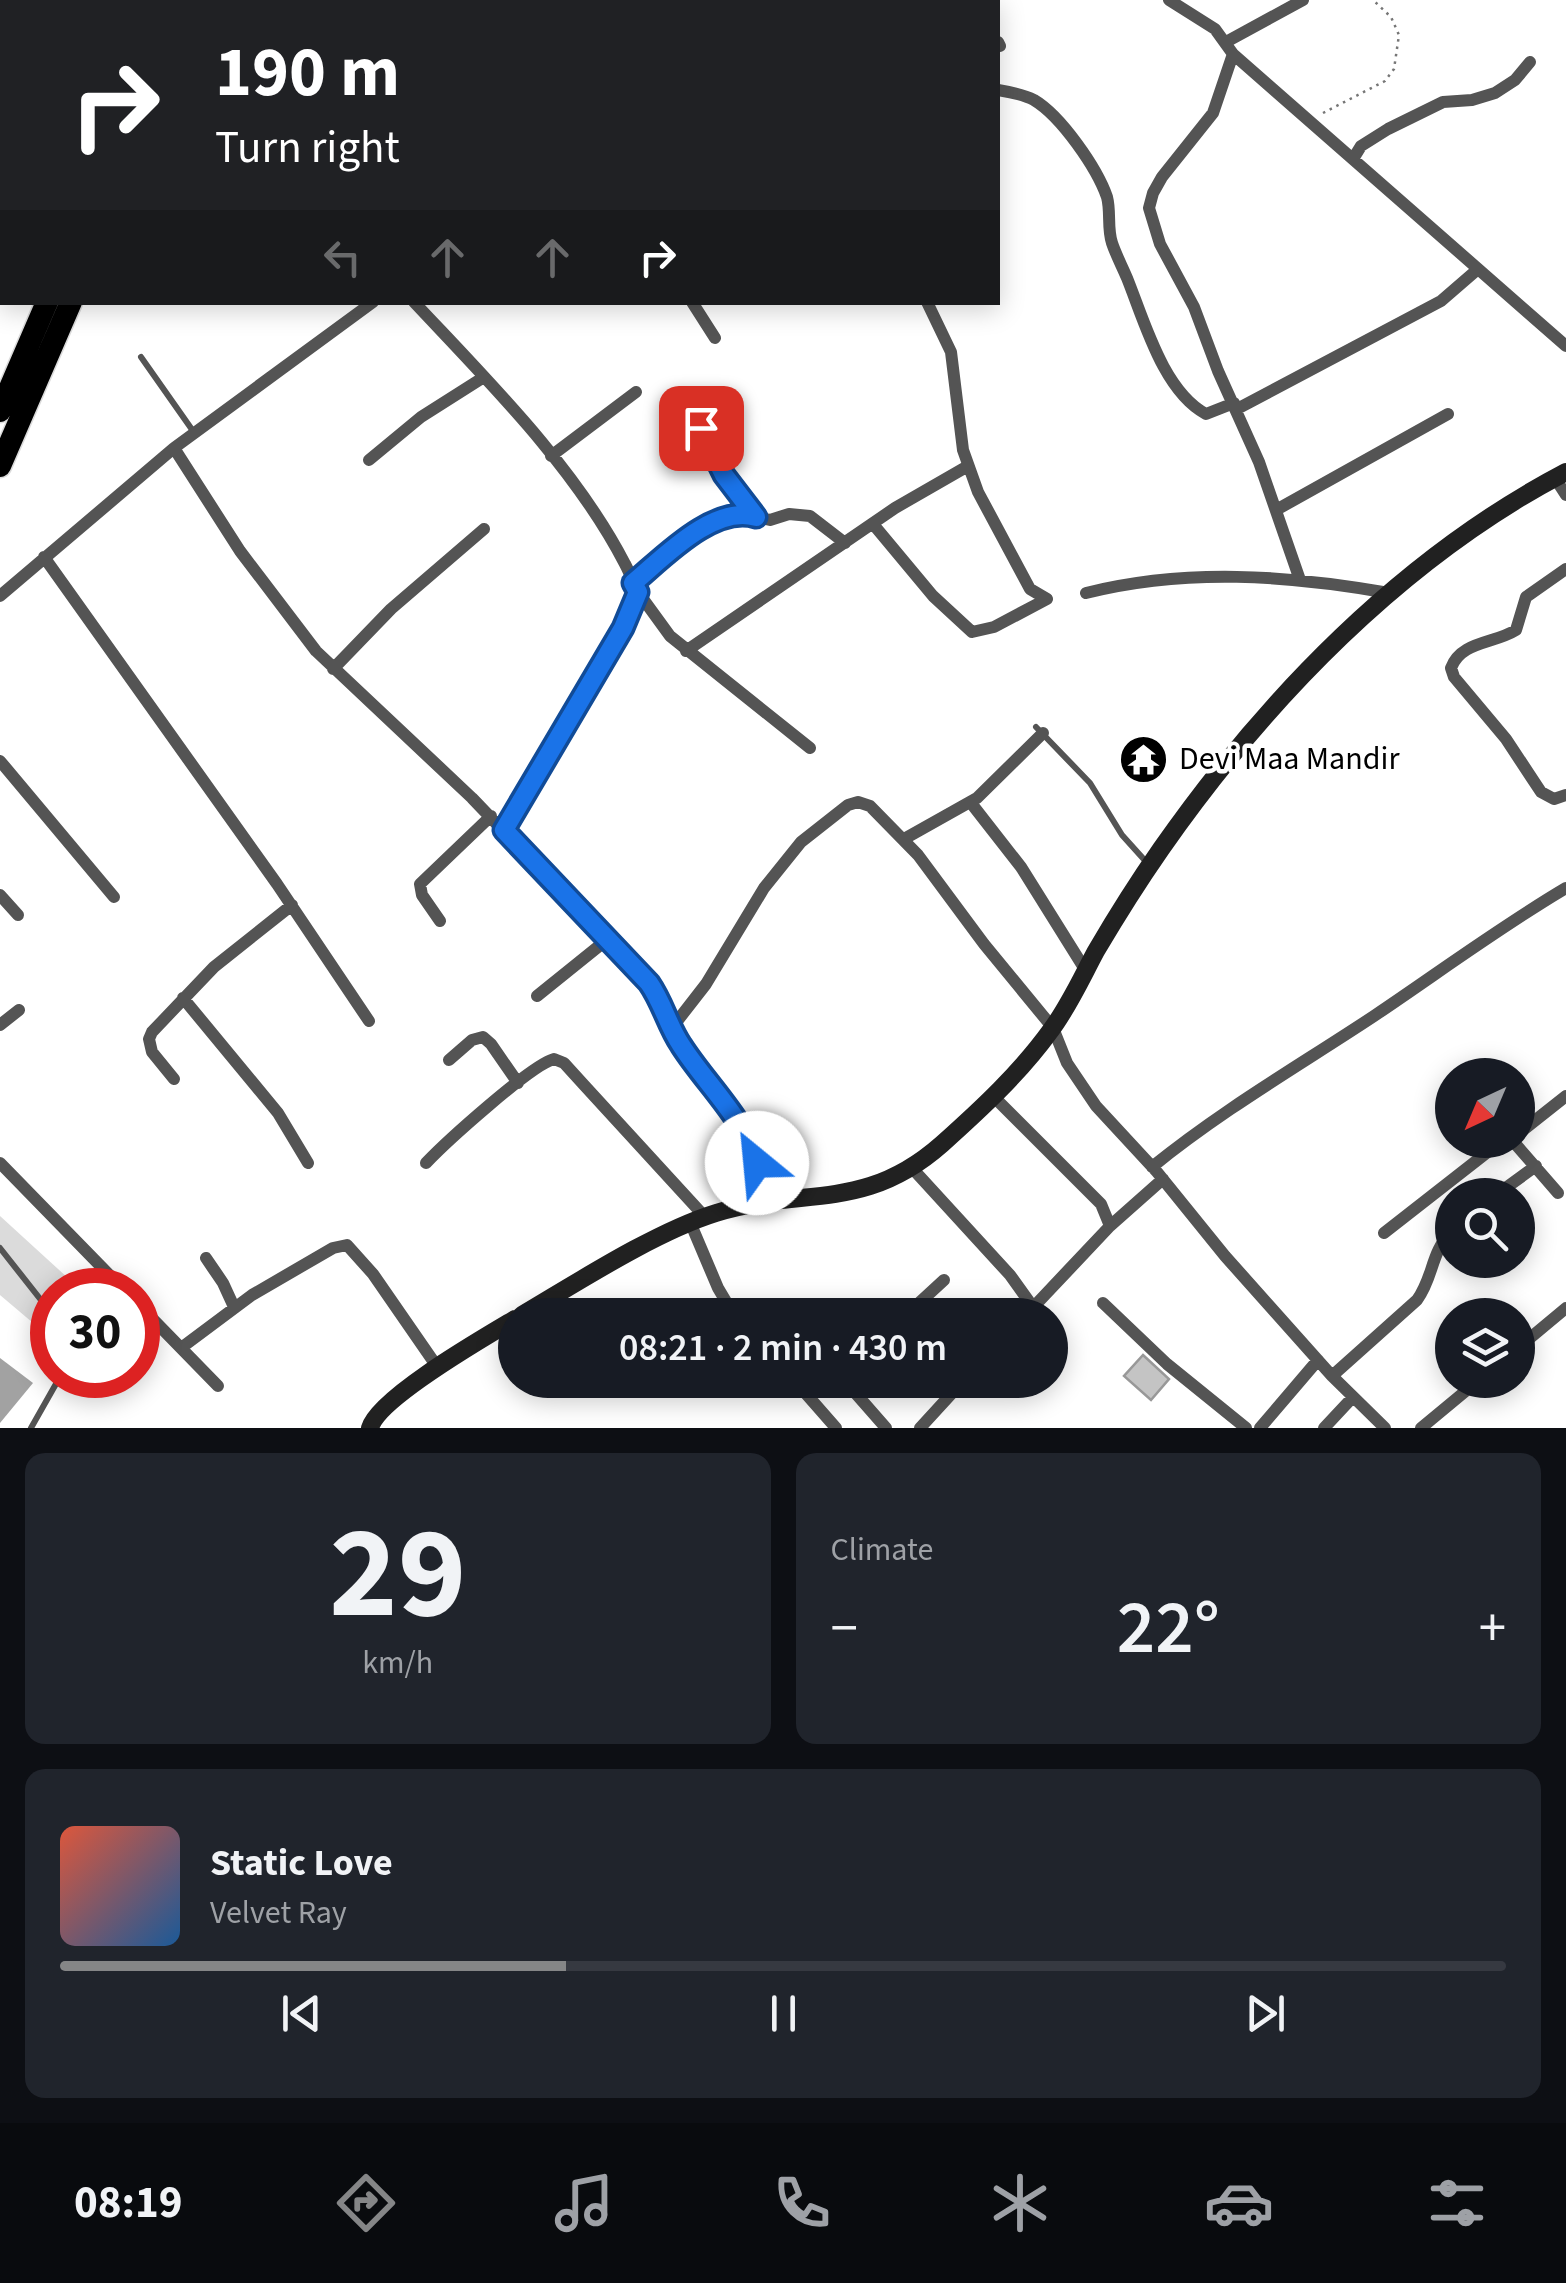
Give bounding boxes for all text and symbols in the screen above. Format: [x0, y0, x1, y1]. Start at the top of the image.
text: 190 m [215, 23, 400, 123]
icon: right [50, 40, 180, 170]
text: Turn right [215, 116, 400, 180]
icon: left [315, 230, 370, 285]
icon: ahead [420, 230, 475, 285]
icon: ahead [525, 230, 580, 285]
icon: right [630, 230, 685, 285]
pin [659, 386, 744, 471]
icon: arrive [674, 401, 729, 456]
temple icon: Devi Maa Mandir [1118, 733, 1170, 785]
place label: Devi Maa Mandir [1179, 736, 1400, 782]
north arrow [1435, 1058, 1535, 1158]
map controls [1435, 1058, 1535, 1398]
position arrow [705, 1111, 809, 1215]
button: search [1435, 1178, 1535, 1278]
speed limit sign: 30 [30, 1268, 160, 1398]
button: layers [1435, 1298, 1535, 1398]
text: 08:21 · 2 min · 430 m [619, 1321, 947, 1375]
text: 29 [329, 1482, 466, 1667]
text: Climate [831, 1527, 933, 1573]
text: 22° [1117, 1575, 1220, 1682]
text: − [831, 1590, 858, 1668]
text: + [1479, 1590, 1506, 1668]
text: km/h [362, 1640, 433, 1686]
text: Static Love [210, 1836, 393, 1890]
text: Velvet Ray [210, 1890, 347, 1936]
icon: previous [274, 1986, 329, 2041]
icon: pause [756, 1986, 811, 2041]
icon: next [1238, 1986, 1293, 2041]
icon: directions [331, 2168, 401, 2238]
icon: music [549, 2168, 619, 2238]
icon: phone [767, 2168, 837, 2238]
icon: climate [985, 2168, 1055, 2238]
icon: car [1204, 2168, 1274, 2238]
icon: filters [1422, 2168, 1492, 2238]
text: 08:19 [74, 2171, 183, 2235]

